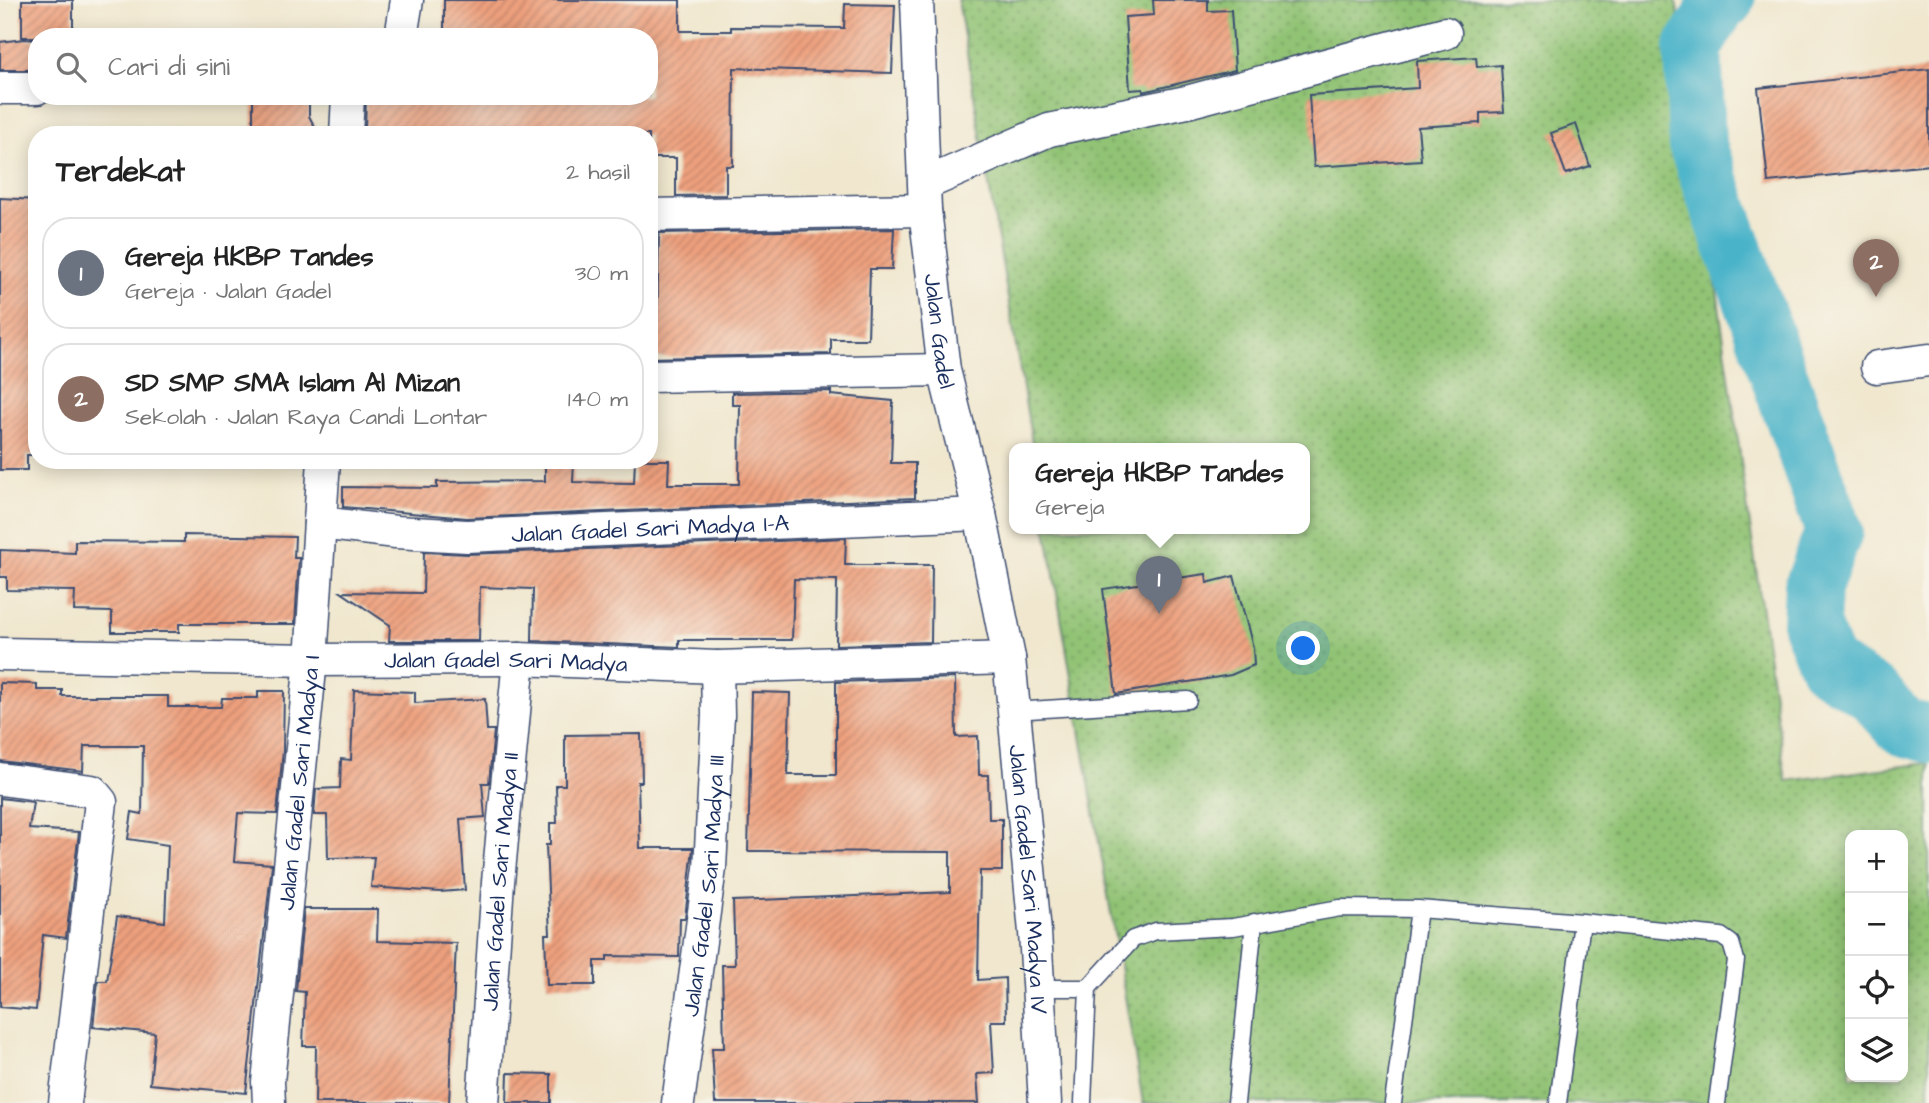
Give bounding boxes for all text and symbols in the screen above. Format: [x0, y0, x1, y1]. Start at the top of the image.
search box [28, 28, 658, 105]
icon: search [52, 48, 90, 86]
text: Cari di sini [108, 49, 230, 85]
text: Terdekat [56, 151, 185, 193]
text: 2 hasil [566, 156, 630, 188]
text: Gereja HKBP Tandes [125, 239, 374, 275]
pin: 2 [1853, 239, 1899, 297]
text: 1 [80, 257, 82, 289]
text: 30 m [575, 257, 628, 289]
street label: Jalan Gadel [916, 272, 963, 392]
text: Gereja · Jalan Gadel [125, 275, 331, 307]
text: SD SMP SMA Islam Al Mizan [125, 365, 460, 401]
text: 2 [74, 383, 88, 415]
text: 140 m [568, 383, 628, 415]
text: Sekolah · Jalan Raya Candi Lontar [125, 401, 487, 433]
popup [1009, 443, 1310, 534]
text: Gereja HKBP Tandes [1035, 455, 1284, 491]
text: Gereja [1035, 491, 1105, 523]
street label: Jalan Gadel Sari Madya I-A [511, 507, 790, 551]
pin: 1 [1136, 556, 1182, 614]
your location [1286, 631, 1320, 665]
street label: Jalan Gadel Sari Madya [384, 644, 628, 681]
street label: Jalan Gadel Sari Madya I [271, 654, 328, 912]
street label: Jalan Gadel Sari Madya IV [1000, 743, 1055, 1016]
street label: Jalan Gadel Sari Madya II [474, 751, 527, 1012]
street label: Jalan Gadel Sari Madya III [675, 754, 733, 1019]
map controls [1845, 830, 1908, 1082]
button: + [1845, 830, 1908, 893]
button: − [1845, 893, 1908, 956]
button: locate [1845, 956, 1908, 1019]
button: layers [1845, 1019, 1908, 1082]

